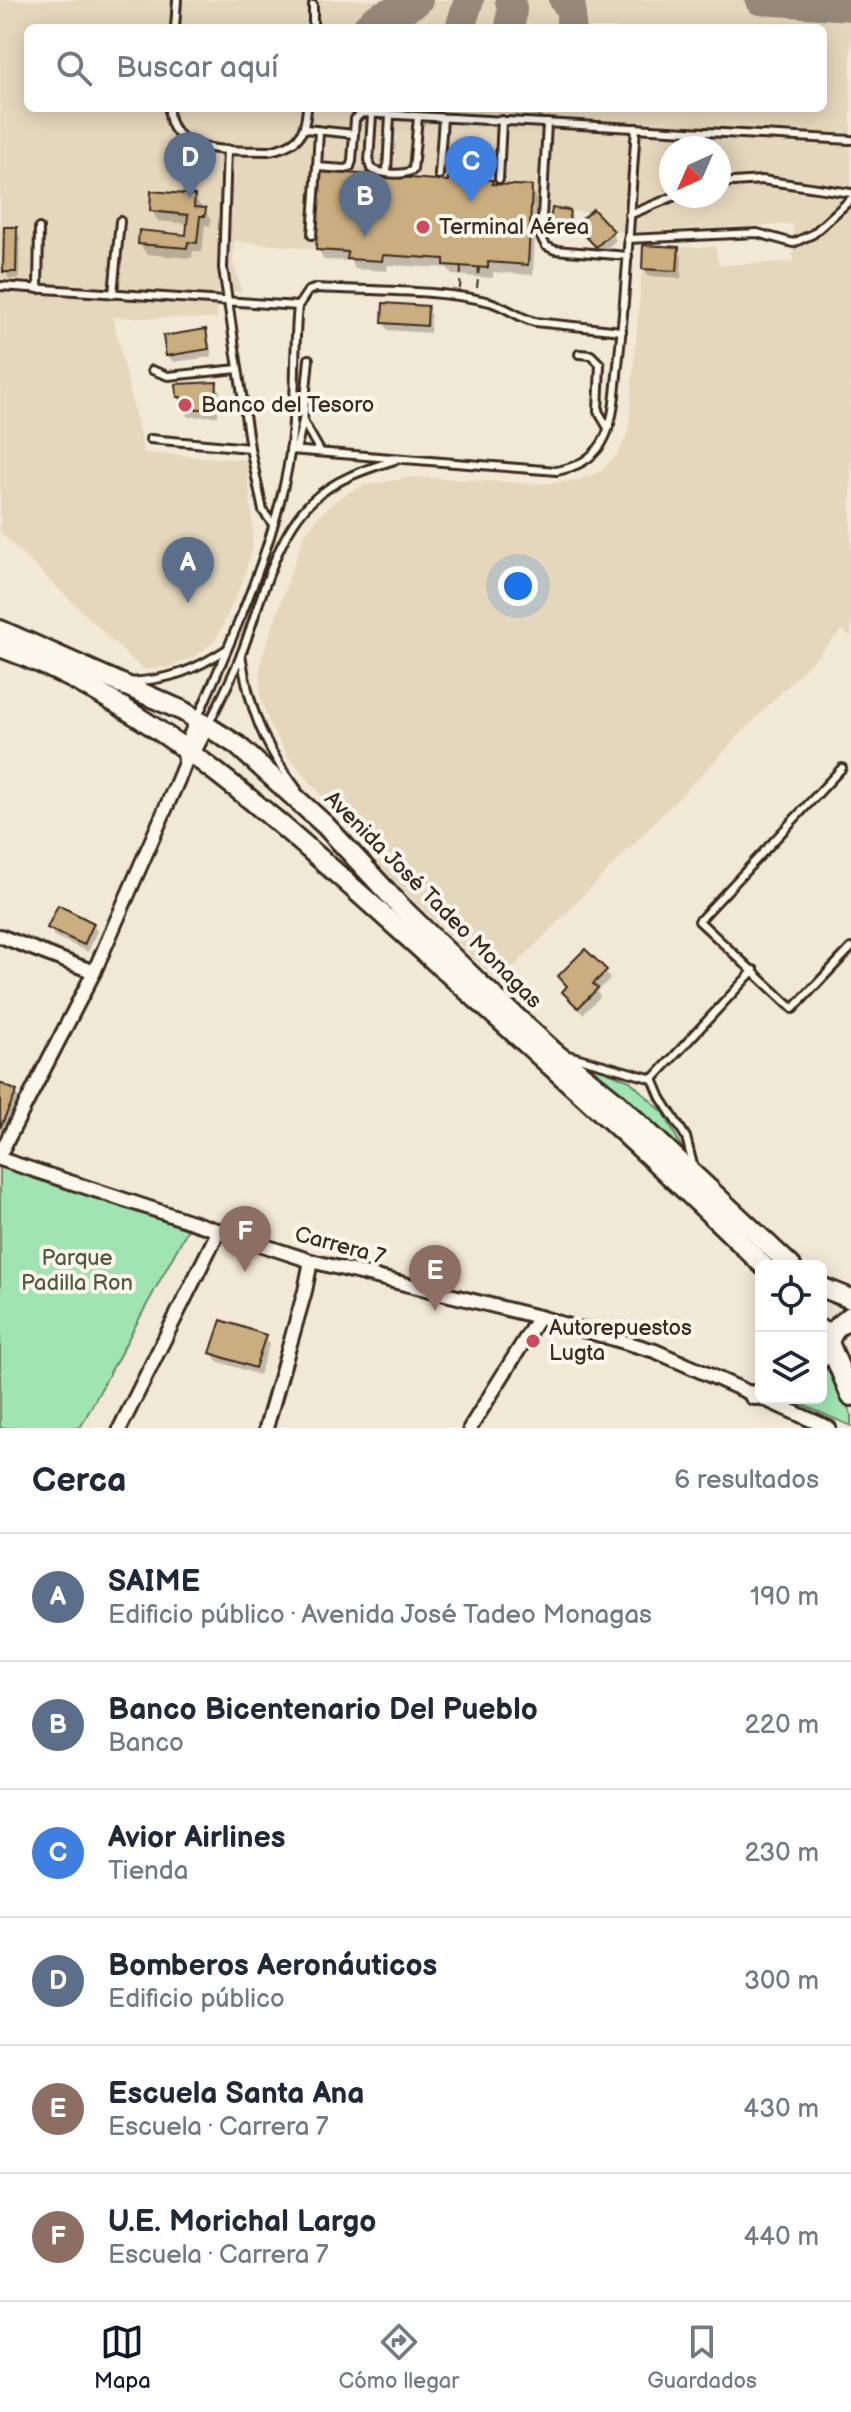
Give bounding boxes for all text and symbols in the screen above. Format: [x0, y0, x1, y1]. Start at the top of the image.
search box [24, 24, 827, 112]
icon: search [52, 46, 96, 90]
text: Buscar aquí [116, 50, 278, 86]
pin: D [164, 132, 216, 198]
pin: C [445, 136, 497, 202]
north arrow [659, 136, 731, 208]
pin: B [339, 171, 391, 237]
place label: Terminal Aérea [439, 214, 589, 241]
marker: Terminal Aérea [414, 218, 432, 236]
place label: Banco del Tesoro [201, 392, 374, 419]
marker: Banco del Tesoro [176, 396, 194, 414]
pin: A [162, 537, 214, 603]
your location [498, 566, 538, 606]
street label: Avenida José Tadeo Monagas [319, 786, 547, 1014]
pin: F [219, 1206, 271, 1272]
street label: Carrera 7 [292, 1221, 388, 1271]
park label: Parque Padilla Ron [21, 1245, 133, 1297]
pin: E [409, 1245, 461, 1311]
map controls [755, 1260, 827, 1404]
button: locate [755, 1260, 827, 1332]
place label: Autorepuestos Lugta [549, 1315, 692, 1367]
marker: Autorepuestos Lugta [524, 1332, 542, 1350]
button: layers [755, 1332, 827, 1404]
text: Cerca [32, 1460, 127, 1501]
text: 6 resultados [674, 1465, 819, 1496]
text: SAIME [108, 1564, 200, 1600]
text: A [50, 1582, 66, 1613]
text: 190 m [750, 1582, 819, 1613]
text: Edificio público · Avenida José Tadeo Monagas [108, 1600, 652, 1631]
text: Banco Bicentenario Del Pueblo [108, 1692, 538, 1728]
text: B [49, 1710, 67, 1741]
text: 220 m [745, 1710, 819, 1741]
text: Banco [108, 1728, 184, 1759]
text: Avior Airlines [108, 1820, 285, 1856]
text: C [49, 1838, 67, 1869]
text: 230 m [744, 1838, 819, 1869]
text: Tienda [108, 1856, 188, 1887]
text: Bomberos Aeronáuticos [108, 1948, 437, 1984]
text: D [49, 1966, 67, 1997]
text: 300 m [744, 1966, 819, 1997]
text: Edificio público [108, 1984, 285, 2015]
text: Escuela Santa Ana [108, 2076, 364, 2112]
text: E [50, 2094, 66, 2125]
text: 430 m [743, 2094, 819, 2125]
text: Escuela · Carrera 7 [108, 2112, 329, 2143]
text: U.E. Morichal Largo [108, 2204, 376, 2240]
text: F [50, 2222, 66, 2253]
text: 440 m [743, 2222, 819, 2253]
text: Escuela · Carrera 7 [108, 2240, 329, 2271]
tab: Mapa [94, 2320, 151, 2395]
tab: Cómo llegar [339, 2320, 459, 2395]
tab: Guardados [647, 2320, 757, 2395]

